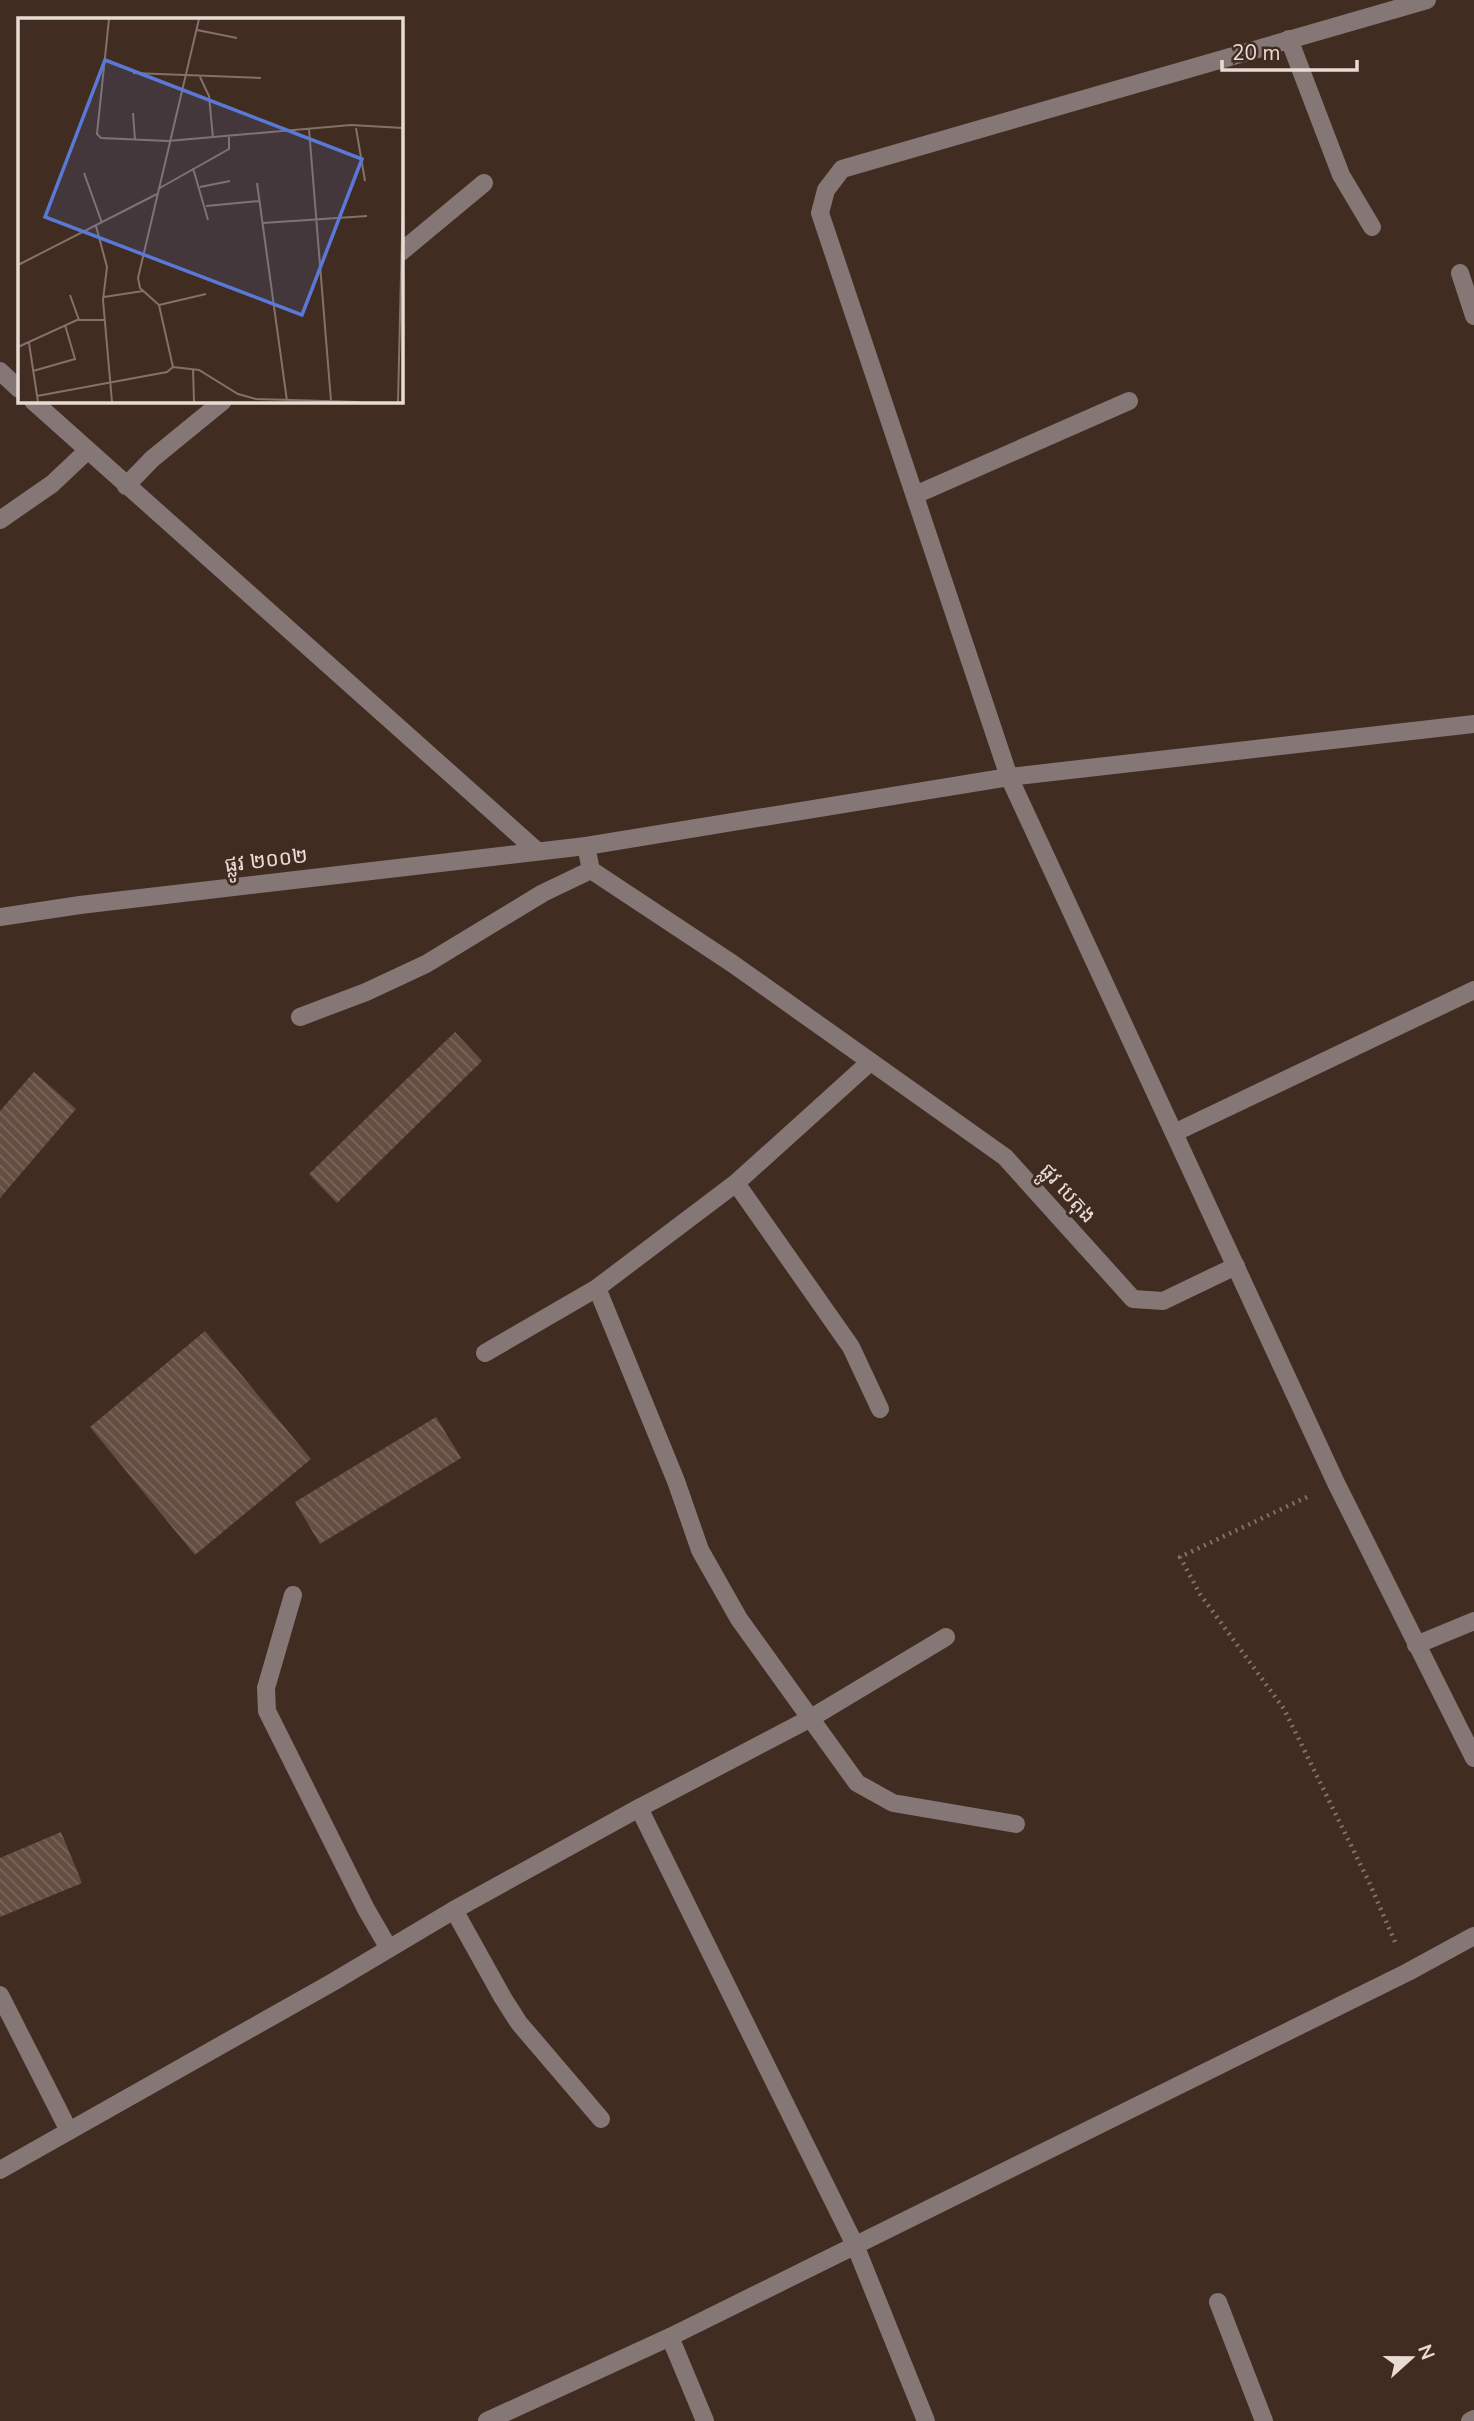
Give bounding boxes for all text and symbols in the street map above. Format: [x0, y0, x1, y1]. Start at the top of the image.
inset map [18, 18, 402, 402]
scale bar [1222, 28, 1357, 72]
text: 20 m [1232, 39, 1281, 67]
street label: ផ្លូវ ២០០២ [223, 841, 310, 884]
street label: ផ្លូវ បេតុង [1030, 1157, 1102, 1232]
north arrow [1376, 2323, 1446, 2393]
text: N [1411, 2341, 1441, 2364]

